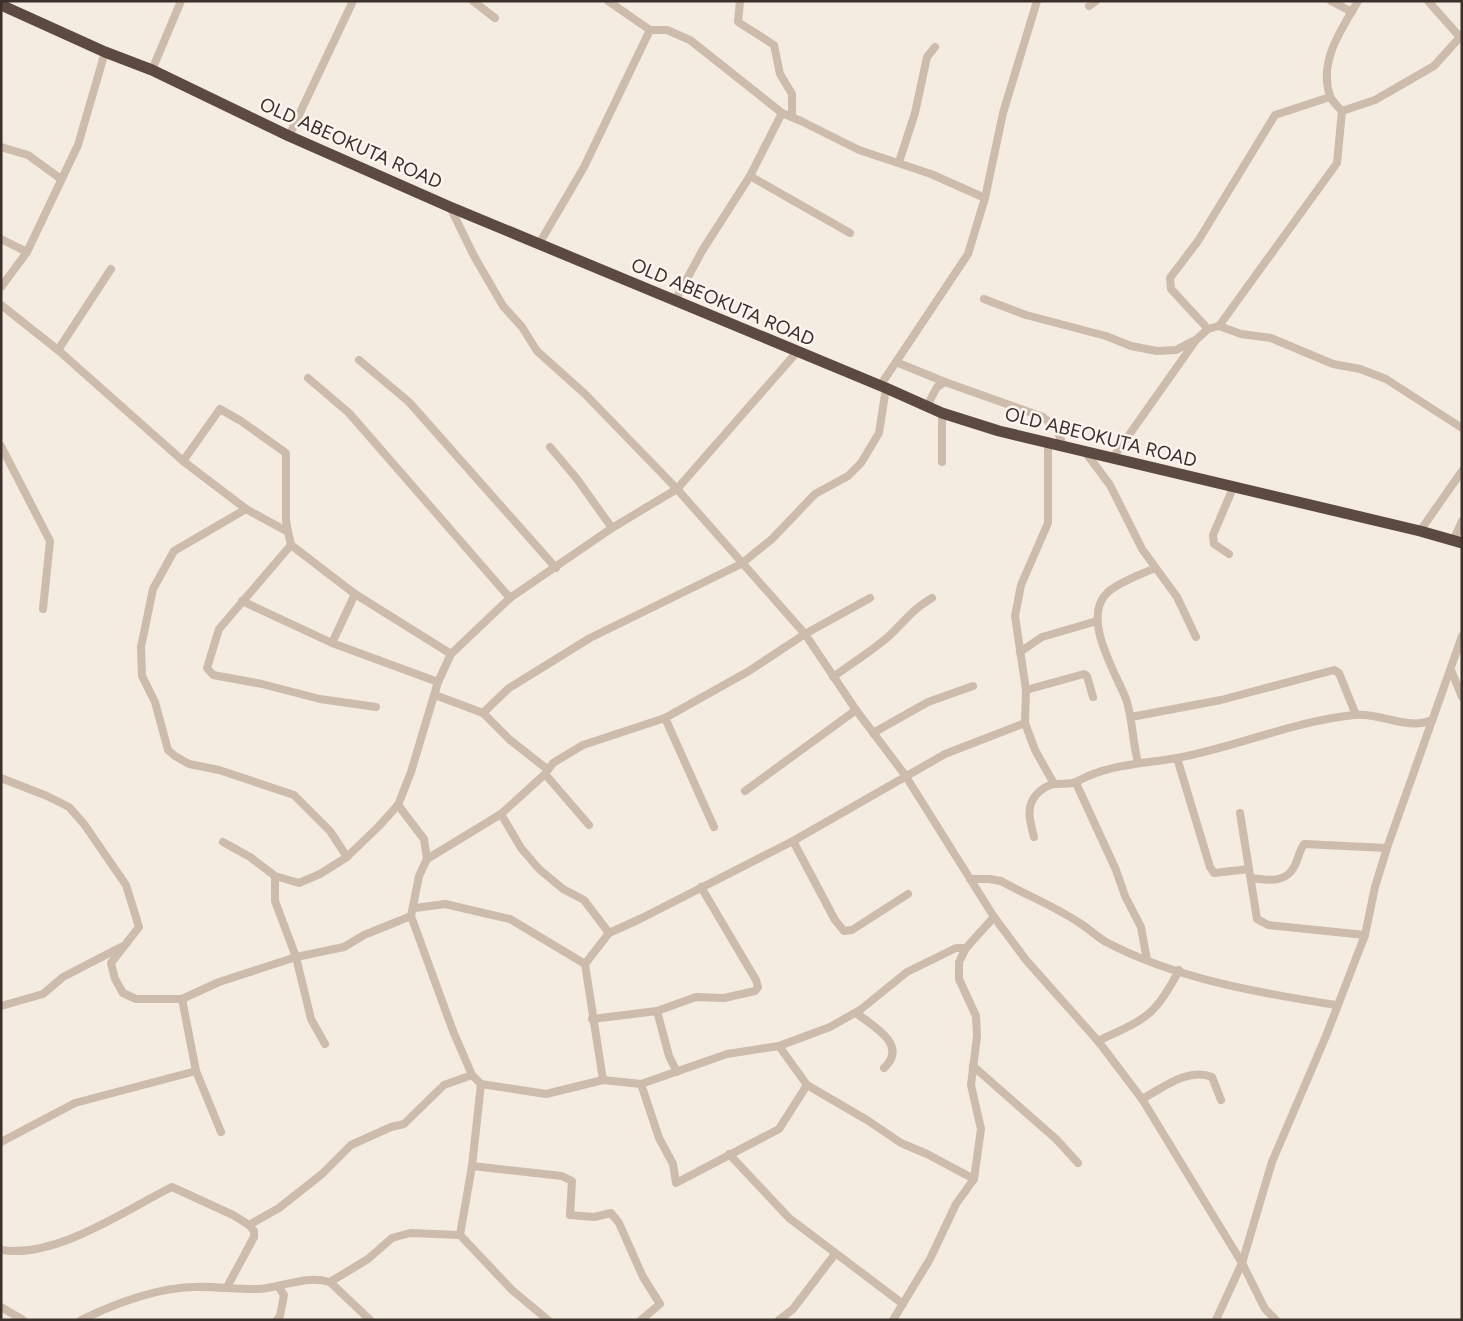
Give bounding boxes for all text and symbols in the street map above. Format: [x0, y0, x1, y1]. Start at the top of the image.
street label: OLD ABEOKUTA ROAD [256, 92, 446, 194]
street label: OLD ABEOKUTA ROAD [628, 253, 818, 351]
street label: OLD ABEOKUTA ROAD [1003, 402, 1199, 472]

